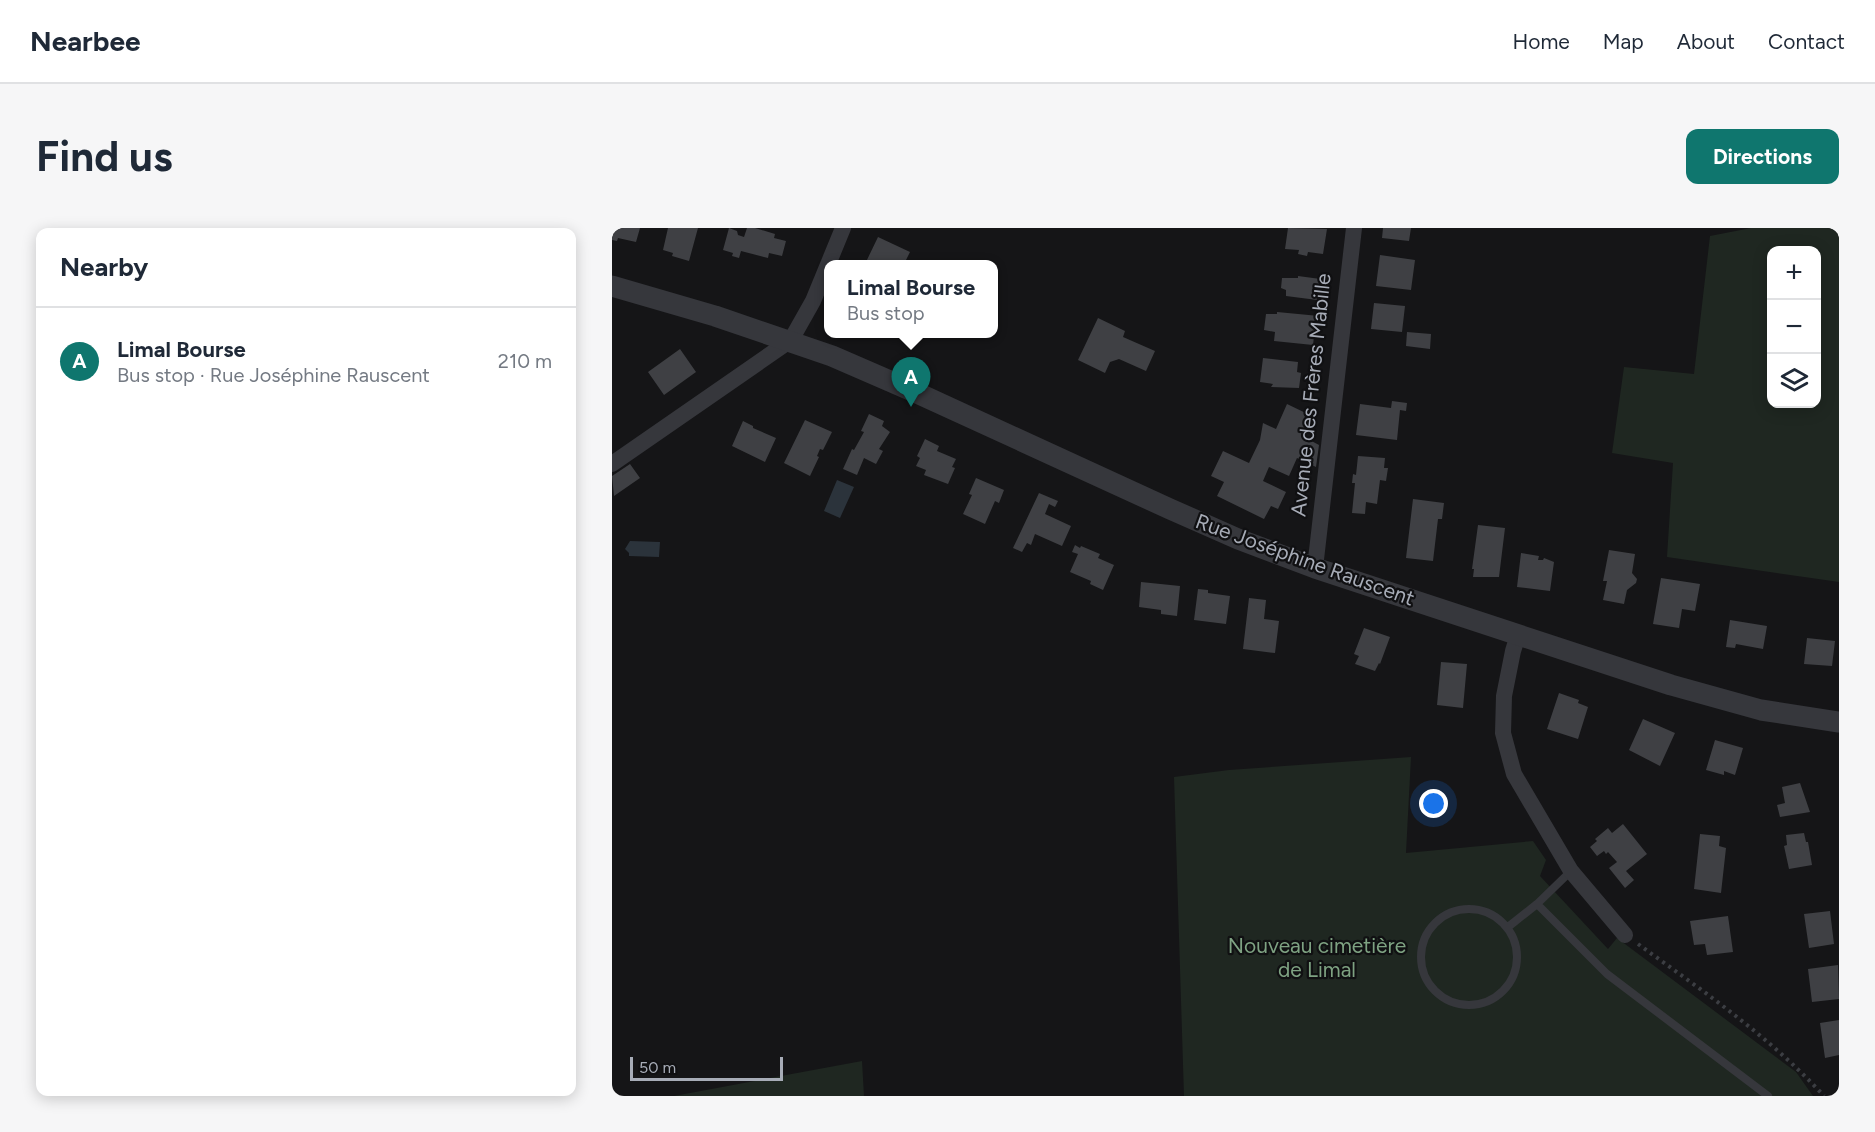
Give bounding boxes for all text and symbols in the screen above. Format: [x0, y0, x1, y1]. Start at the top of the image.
text: Nearbee [30, 24, 140, 58]
text: Home [1513, 29, 1570, 54]
text: Map [1603, 29, 1644, 54]
text: About [1677, 29, 1735, 54]
text: Contact [1768, 29, 1845, 54]
button: Directions [1686, 129, 1839, 184]
text: Find us [36, 131, 173, 182]
map controls [1767, 246, 1821, 408]
button: + [1767, 246, 1821, 300]
text: Nearby [60, 251, 148, 283]
popup [824, 260, 998, 338]
street label: Avenue des Frères Mabille [1285, 272, 1336, 518]
text: Limal Bourse [847, 274, 975, 301]
button: − [1767, 300, 1821, 354]
text: Bus stop [847, 301, 925, 325]
text: Limal Bourse [117, 336, 246, 363]
text: A [72, 349, 87, 373]
text: 210 m [498, 349, 552, 373]
button: layers [1767, 354, 1821, 408]
pin: A [892, 358, 930, 407]
text: Bus stop · Rue Joséphine Rauscent [117, 363, 430, 387]
street label: Rue Joséphine Rauscent [1192, 508, 1418, 611]
your location [1419, 789, 1448, 818]
park label: Nouveau cimetière de Limal [1228, 933, 1406, 982]
scale bar [630, 1054, 783, 1082]
text: 50 m [639, 1058, 676, 1077]

